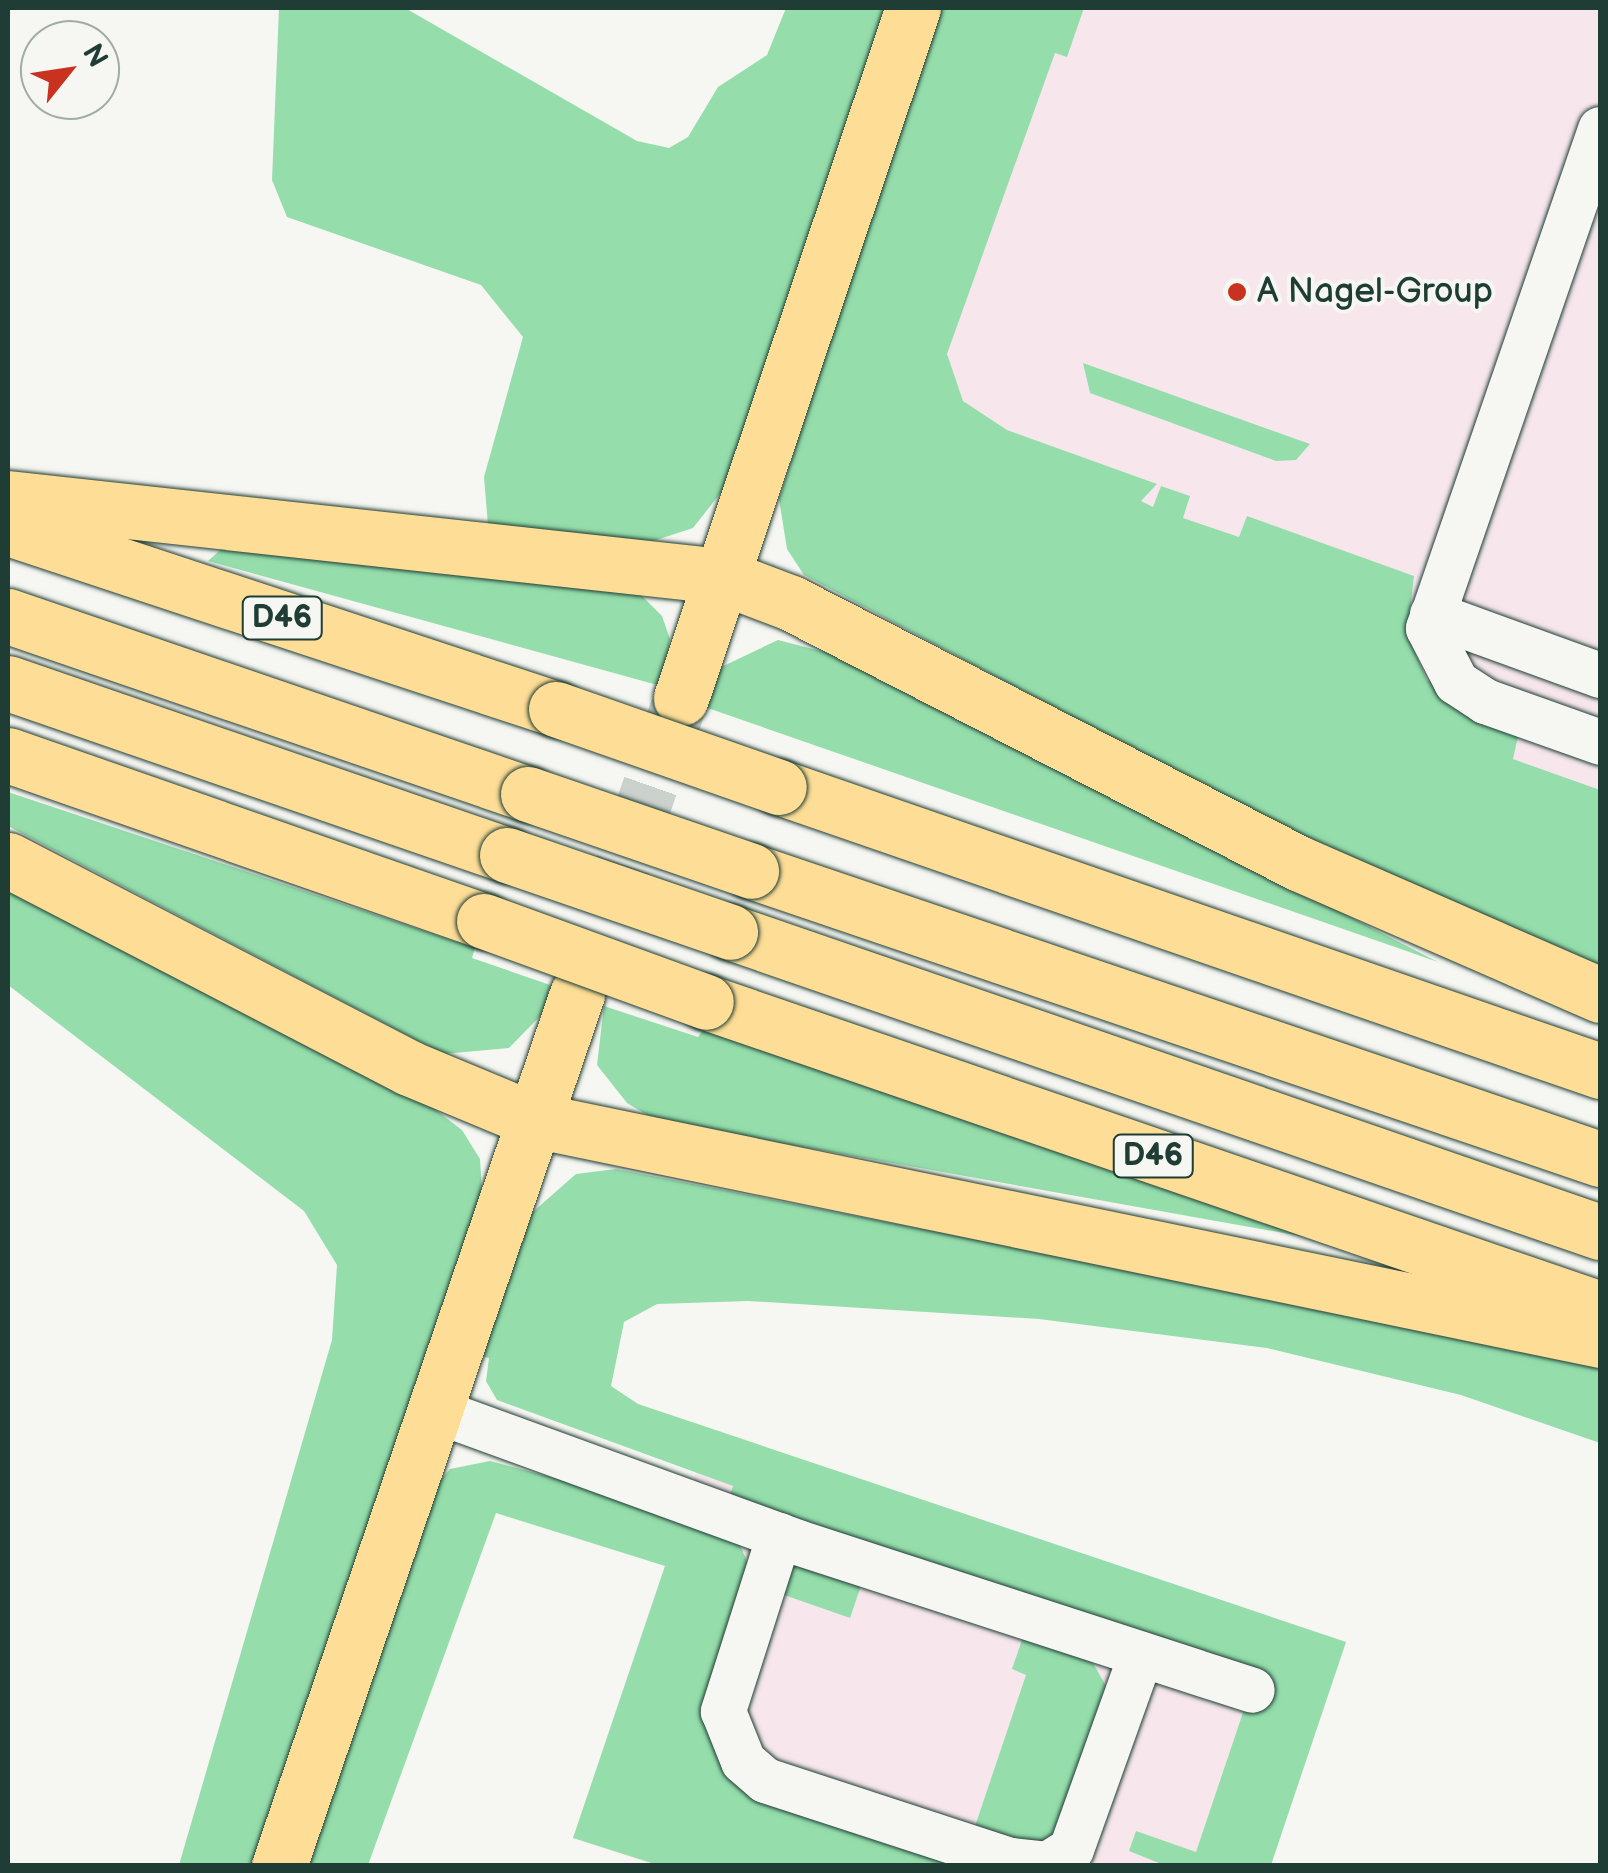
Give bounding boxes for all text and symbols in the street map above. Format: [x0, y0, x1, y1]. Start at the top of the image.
north arrow [20, 20, 120, 120]
text: N [75, 38, 114, 73]
place label: A Nagel-Group [1257, 271, 1493, 313]
marker: A Nagel-Group [1226, 281, 1248, 303]
road number: D46 [240, 591, 324, 645]
road number: D46 [1110, 1129, 1196, 1183]

